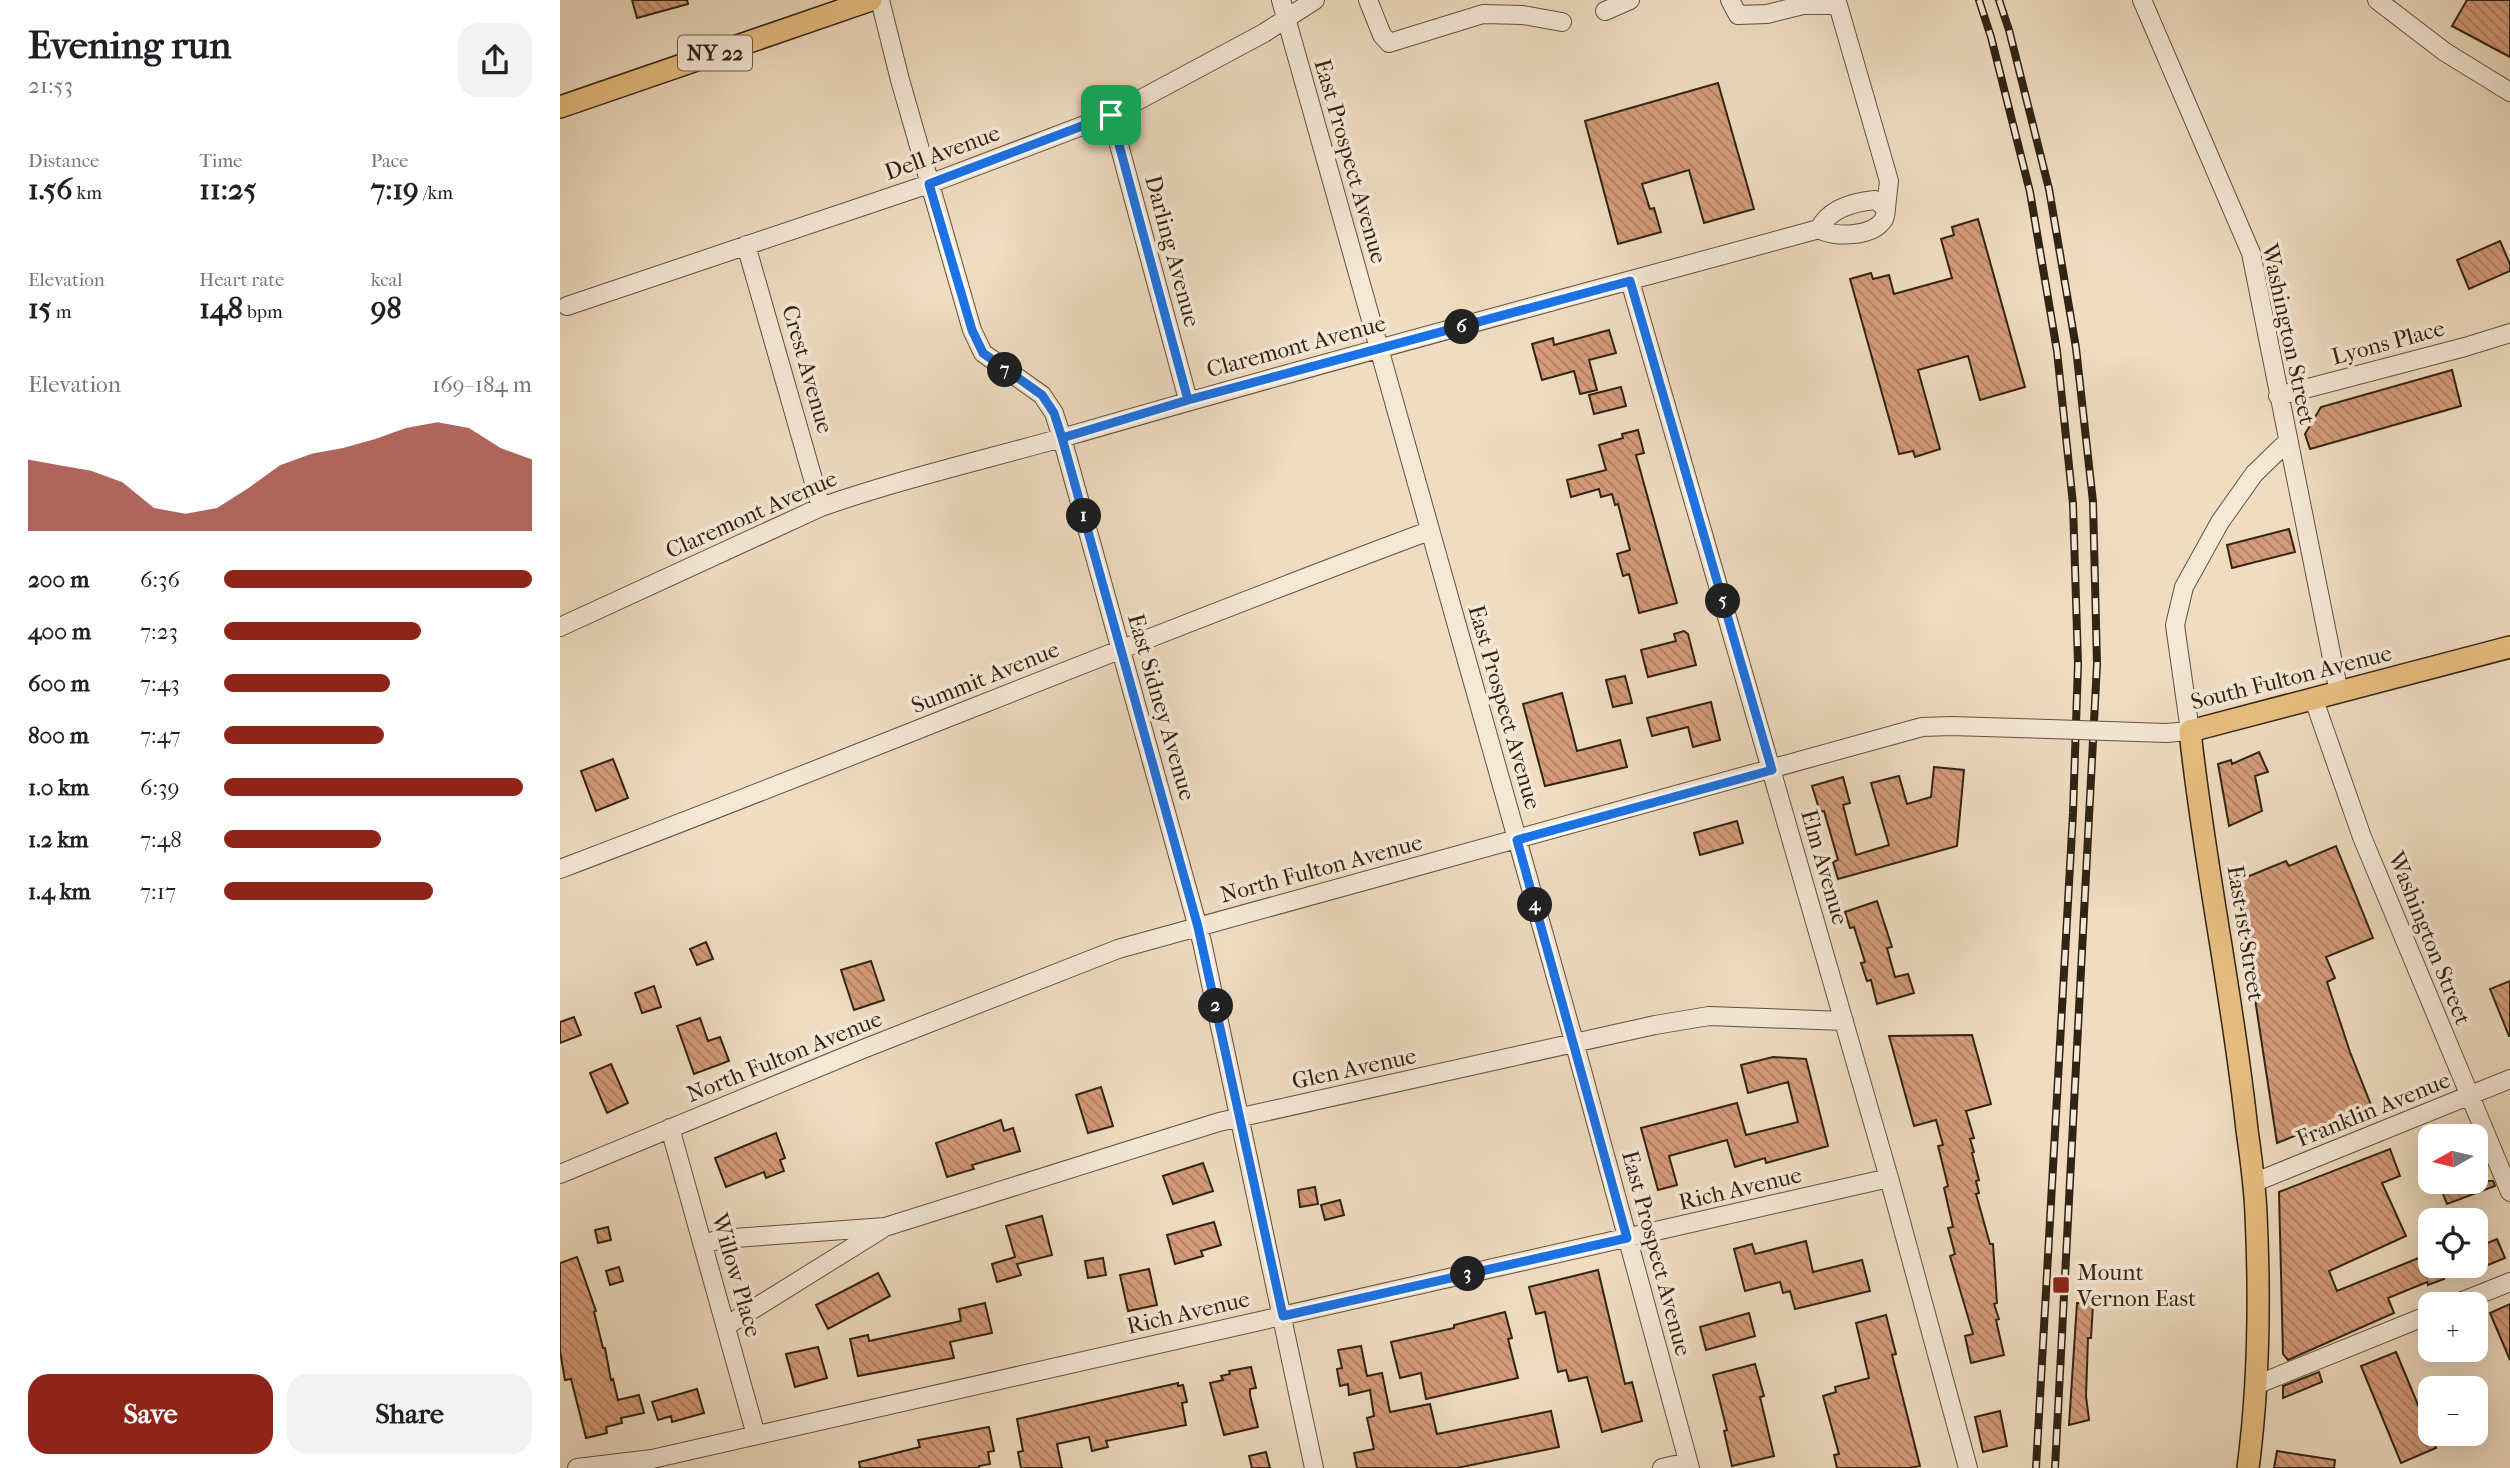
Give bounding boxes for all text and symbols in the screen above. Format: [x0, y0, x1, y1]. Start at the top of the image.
text: Evening run [28, 23, 231, 68]
button: share [458, 23, 532, 97]
road number: NY 22 [678, 36, 752, 70]
street label: East Prospect Avenue [1308, 56, 1393, 266]
text: 21:53 [28, 72, 73, 99]
pin [1081, 85, 1141, 145]
icon: arrive [1092, 96, 1130, 134]
street label: Dell Avenue [881, 119, 1004, 186]
text: Distance [28, 150, 99, 172]
text: Time [199, 150, 243, 172]
text: Pace [371, 150, 409, 172]
text: 1.56 [28, 172, 73, 207]
text: 11:25 [199, 172, 256, 207]
text: 7:19 [371, 172, 419, 207]
street label: Darling Avenue [1139, 172, 1206, 330]
text: km [73, 182, 102, 204]
text: /km [419, 182, 453, 204]
street label: Washington Street [2256, 240, 2321, 427]
text: Elevation [28, 269, 105, 291]
text: Heart rate [199, 269, 284, 291]
text: kcal [371, 269, 403, 291]
text: 15 [28, 291, 52, 326]
text: 148 [199, 291, 243, 326]
text: 98 [371, 291, 401, 326]
text: m [52, 301, 71, 323]
text: bpm [243, 301, 283, 323]
street label: Crest Avenue [776, 302, 839, 436]
street label: Claremont Avenue [1203, 310, 1389, 383]
pin: 6 [1444, 310, 1480, 344]
street label: Lyons Place [2329, 314, 2448, 371]
text: 6 [1456, 315, 1467, 337]
pin: 7 [988, 352, 1022, 388]
text: 7 [1000, 358, 1009, 380]
text: Elevation [28, 371, 121, 398]
text: 169–184 m [432, 371, 532, 398]
street label: Claremont Avenue [661, 465, 841, 564]
pin: 1 [1066, 498, 1102, 534]
text: 1 [1080, 504, 1087, 526]
text: 200 m [28, 566, 89, 593]
text: 6:36 [140, 566, 180, 593]
pin: 5 [1706, 584, 1740, 618]
text: 5 [1718, 589, 1727, 611]
street label: East Prospect Avenue [1462, 602, 1547, 812]
street label: East Sidney Avenue [1122, 611, 1201, 804]
text: 400 m [28, 618, 91, 645]
text: 7:23 [140, 618, 178, 645]
street label: Summit Avenue [907, 636, 1063, 719]
street label: South Fulton Avenue [2188, 639, 2394, 716]
text: 600 m [28, 670, 90, 697]
text: 7:43 [140, 670, 180, 697]
text: 800 m [28, 722, 89, 749]
text: 7:47 [140, 722, 181, 749]
text: 1.0 km [28, 774, 89, 801]
text: 6:39 [140, 774, 180, 801]
street label: Elm Avenue [1795, 806, 1854, 928]
text: 1.2 km [28, 826, 88, 853]
text: 7:48 [140, 826, 182, 853]
street label: North Fulton Avenue [1217, 828, 1425, 908]
street label: Washington Street [2382, 847, 2477, 1029]
street label: East 1st Street [2221, 863, 2270, 1003]
text: 1.4 km [28, 878, 91, 905]
text: 7:17 [140, 878, 176, 905]
pin: 4 [1518, 888, 1552, 922]
text: 4 [1529, 893, 1540, 915]
pin: 2 [1198, 988, 1234, 1024]
text: 2 [1211, 994, 1220, 1016]
street label: North Fulton Avenue [683, 1005, 886, 1108]
street label: Glen Avenue [1289, 1042, 1419, 1095]
street label: Franklin Avenue [2292, 1066, 2454, 1153]
north arrow [2418, 1124, 2488, 1194]
map controls [2418, 1124, 2488, 1446]
street label: East Prospect Avenue [1616, 1148, 1697, 1359]
street label: Rich Avenue [1676, 1161, 1804, 1216]
button: locate [2418, 1208, 2488, 1278]
street label: Willow Place [706, 1209, 767, 1340]
pin: 3 [1450, 1256, 1486, 1292]
place label: Mount Vernon East [2076, 1259, 2196, 1312]
text: 3 [1464, 1262, 1471, 1284]
marker: Mount Vernon East [2051, 1275, 2071, 1295]
street label: Rich Avenue [1124, 1285, 1252, 1340]
button: + [2418, 1292, 2488, 1362]
button: Save [28, 1374, 273, 1454]
button: Share [287, 1374, 532, 1454]
button: − [2418, 1376, 2488, 1446]

